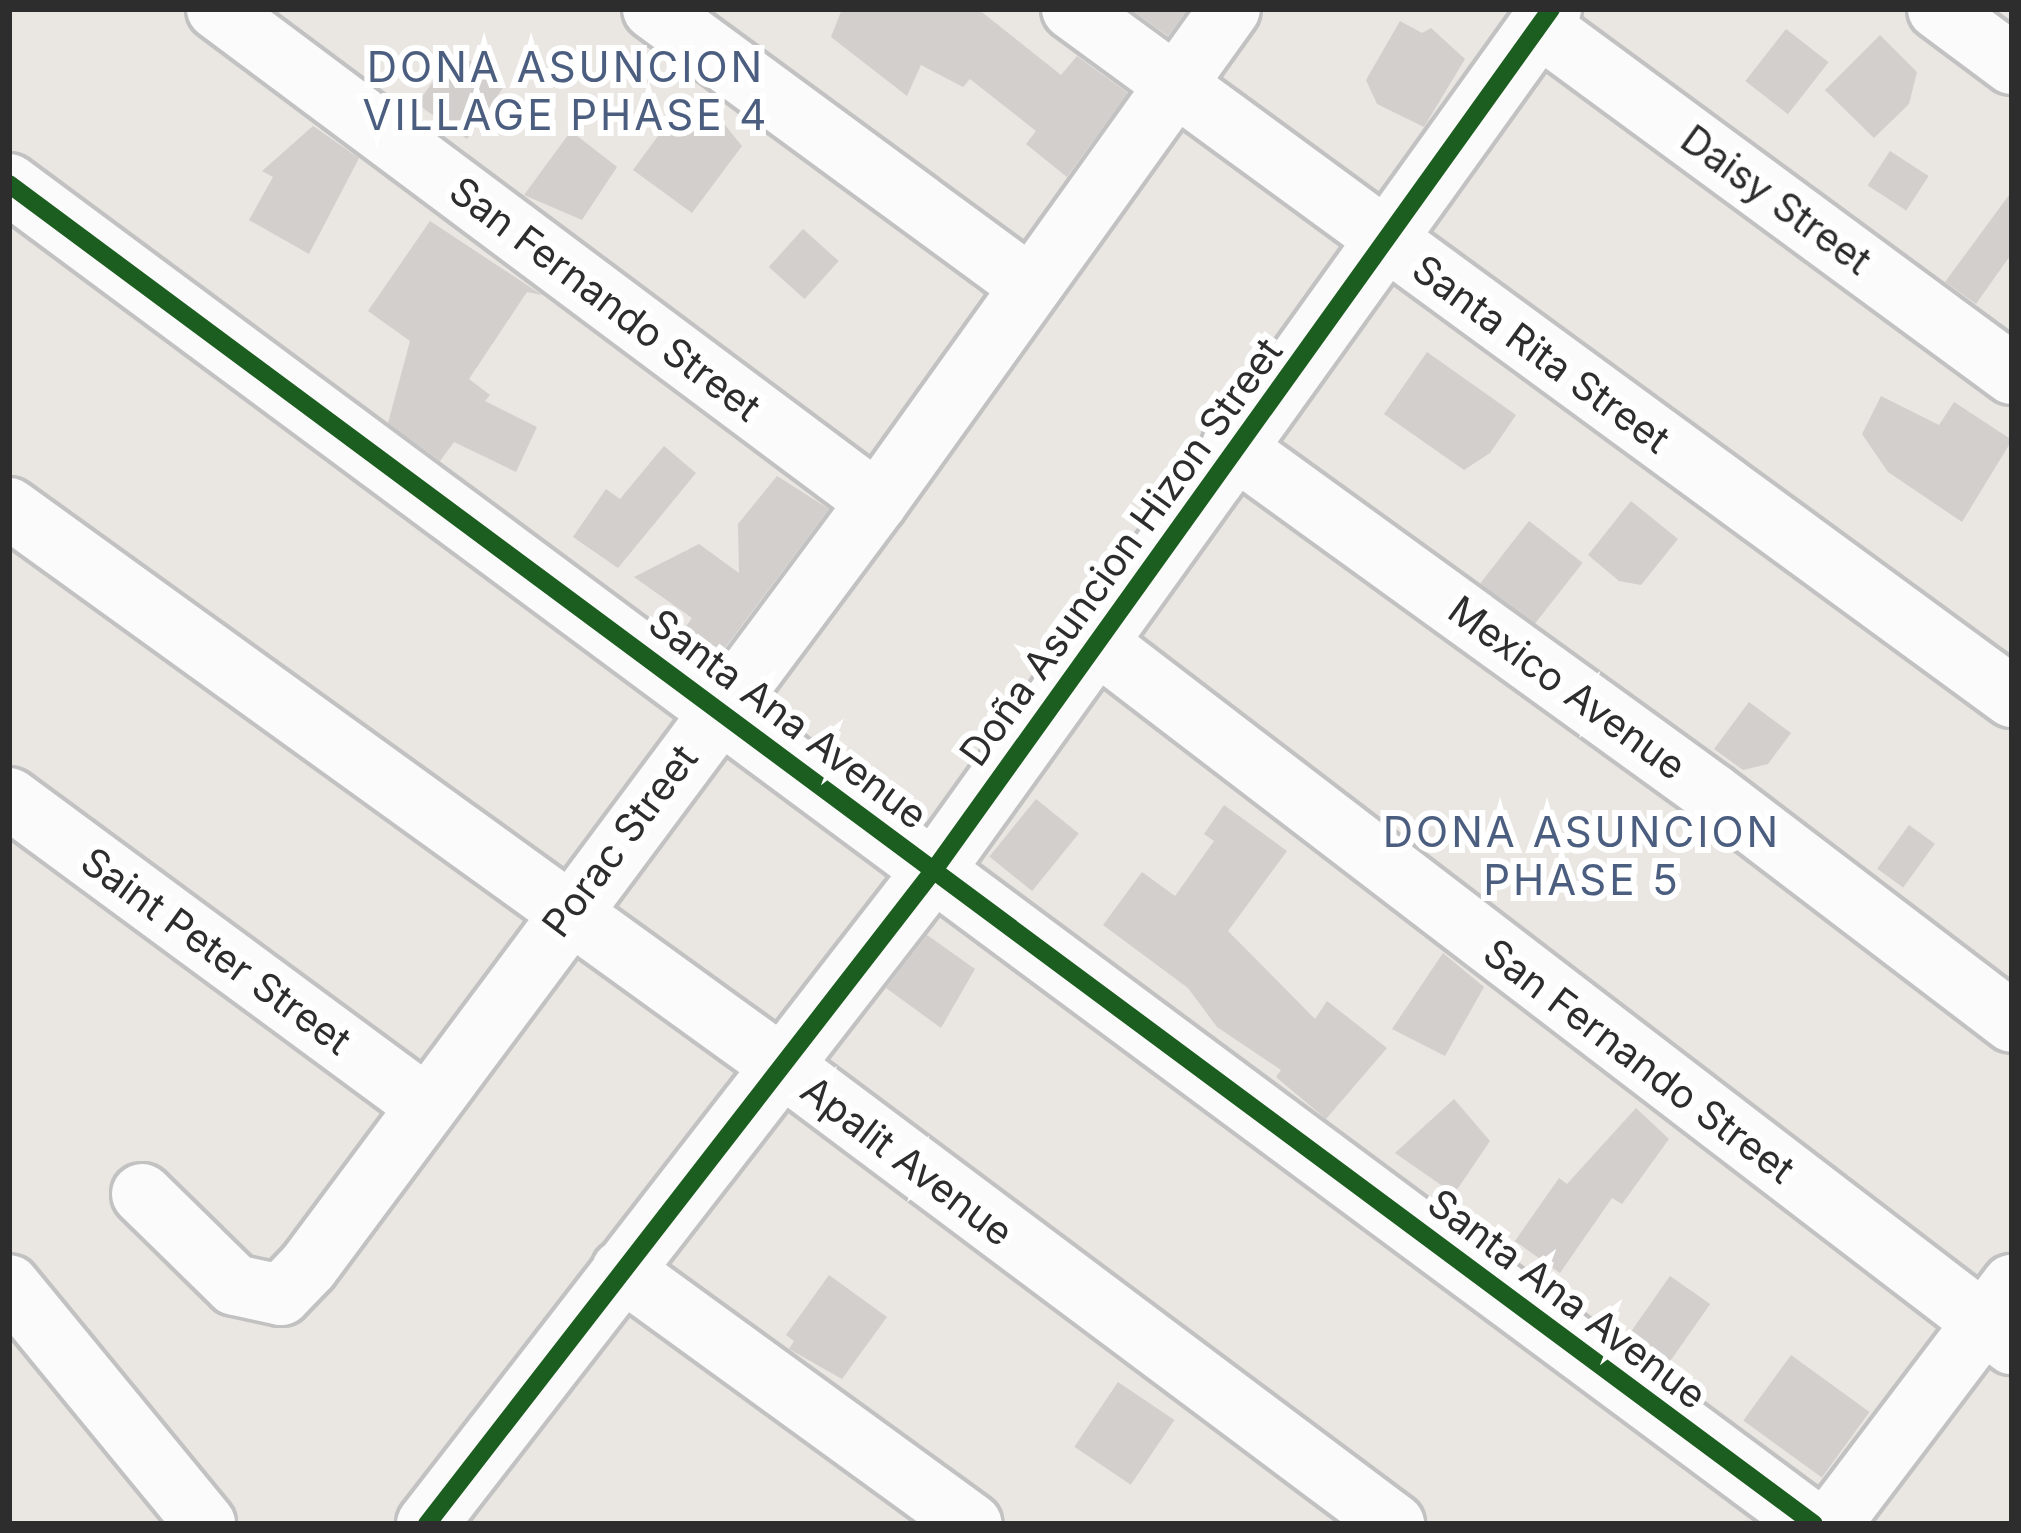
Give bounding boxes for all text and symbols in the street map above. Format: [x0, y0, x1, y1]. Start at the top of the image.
district label: DONA ASUNCION VILLAGE PHASE 4 [363, 42, 769, 140]
street label: Daisy Street [1672, 116, 1880, 284]
street label: San Fernando Street [440, 167, 770, 431]
street label: Santa Rita Street [1403, 245, 1679, 463]
street label: Doña Asuncion Hizon Street [950, 329, 1292, 775]
street label: Mexico Avenue [1439, 586, 1695, 790]
street label: Santa Ana Avenue [640, 599, 936, 839]
street label: Porac Street [533, 736, 707, 946]
district label: DONA ASUNCION PHASE 5 [1383, 807, 1781, 906]
street label: Saint Peter Street [72, 838, 360, 1064]
street label: San Fernando Street [1474, 929, 1804, 1193]
street label: Apalit Avenue [792, 1066, 1022, 1256]
street label: Santa Ana Avenue [1419, 1179, 1715, 1419]

